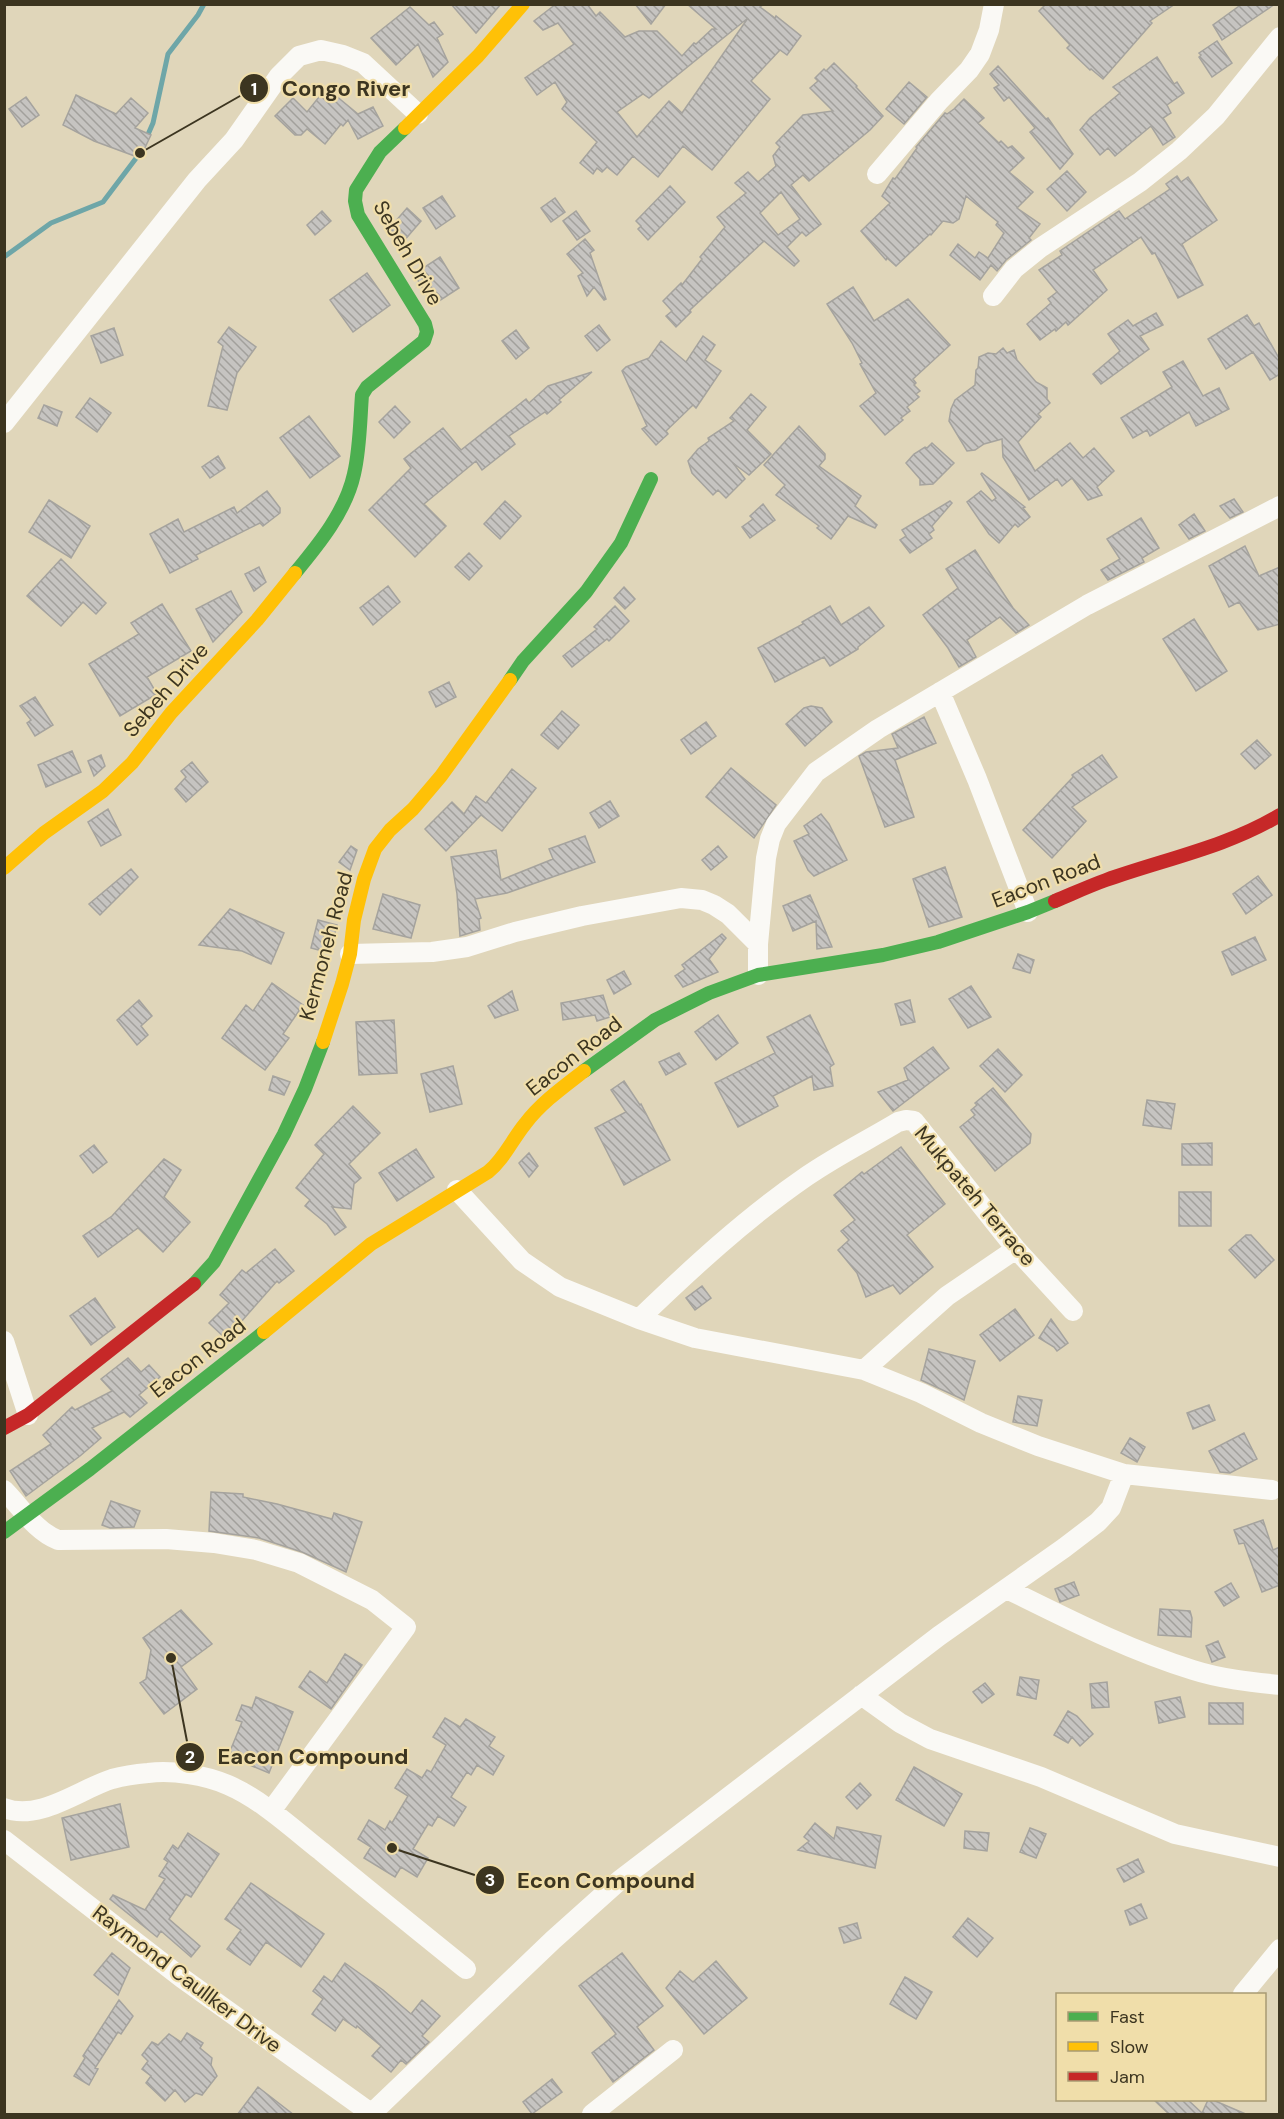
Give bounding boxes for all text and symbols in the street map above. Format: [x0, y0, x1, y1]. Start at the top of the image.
callout: Congo River [239, 68, 422, 108]
text: Congo River [282, 74, 410, 103]
text: 1 [251, 77, 257, 101]
street label: Sebeh Drive [367, 196, 449, 311]
street label: Sebeh Drive [117, 637, 215, 743]
street label: Eacon Road [988, 847, 1104, 915]
street label: Kermoneh Road [293, 868, 359, 1024]
street label: Eacon Road [520, 1010, 628, 1102]
street label: Mukpateh Terrace [908, 1120, 1042, 1272]
street label: Eacon Road [144, 1312, 252, 1404]
callout: Eacon Compound [175, 1737, 420, 1777]
text: Eacon Compound [218, 1742, 408, 1771]
text: 2 [185, 1745, 195, 1769]
callout: Econ Compound [475, 1860, 707, 1900]
text: Econ Compound [517, 1866, 695, 1895]
text: 3 [485, 1868, 495, 1892]
street label: Raymond Caullker Drive [87, 1899, 287, 2059]
legend [1056, 1993, 1266, 2101]
text: Fast [1110, 2005, 1145, 2029]
text: Slow [1110, 2035, 1149, 2059]
text: Jam [1110, 2065, 1145, 2089]

